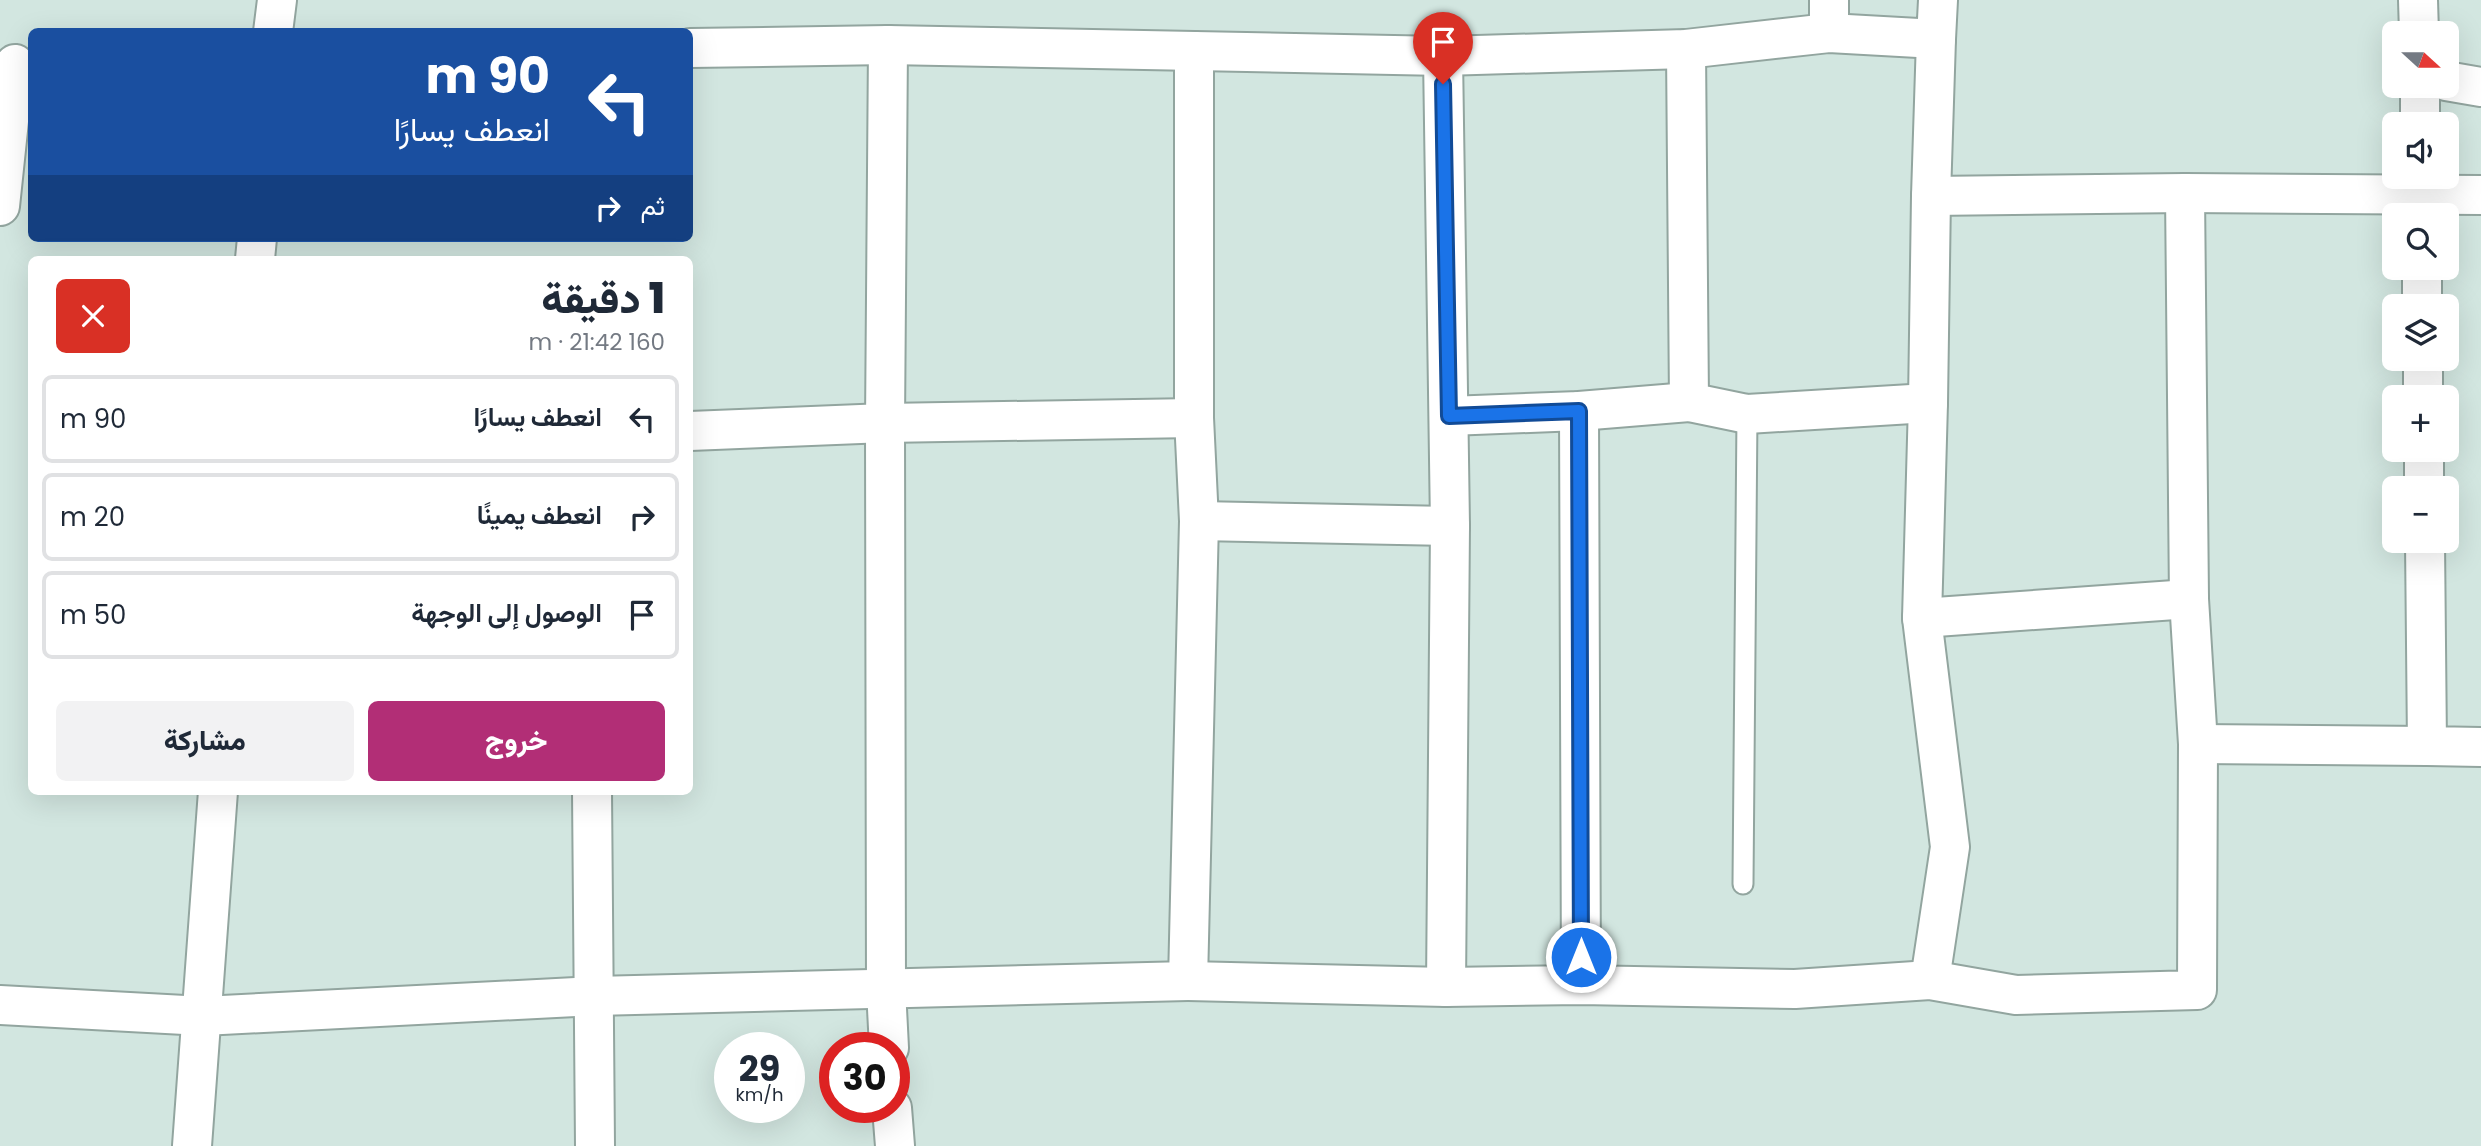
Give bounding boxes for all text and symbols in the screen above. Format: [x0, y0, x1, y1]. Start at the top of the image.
pin [1413, 12.0, 1473, 84]
north arrow [2382, 21, 2459, 98]
map controls [2382, 21, 2459, 553]
icon: arrive [1424, 23, 1462, 61]
text: 90 m [426, 42, 550, 110]
icon: left [574, 56, 665, 147]
text: انعطف يسارًا [394, 107, 550, 152]
button: sound [2382, 112, 2459, 189]
text: ثم [641, 188, 665, 224]
icon: right [589, 189, 627, 227]
button: search [2382, 203, 2459, 280]
text: 1 دقيقة [541, 269, 665, 328]
button: close [56, 279, 130, 353]
button: layers [2382, 294, 2459, 371]
text: 160 m · 21:42 [528, 326, 665, 358]
button: + [2382, 385, 2459, 462]
text: انعطف يسارًا [473, 399, 602, 435]
icon: left [623, 400, 661, 438]
text: 90 m [60, 401, 126, 437]
button: − [2382, 476, 2459, 553]
text: انعطف يمينًا [477, 497, 602, 533]
icon: right [623, 498, 661, 536]
text: 20 m [60, 499, 125, 535]
text: الوصول إلى الوجهة [411, 595, 602, 631]
icon: arrive [623, 596, 661, 634]
text: 50 m [60, 597, 126, 633]
button: مشاركة [56, 701, 354, 781]
button: خروج [368, 701, 665, 781]
position arrow [1544, 920, 1618, 994]
speed limit sign: 30 [819, 1032, 910, 1123]
text: 29 [739, 1044, 780, 1093]
text: km/h [736, 1082, 783, 1107]

